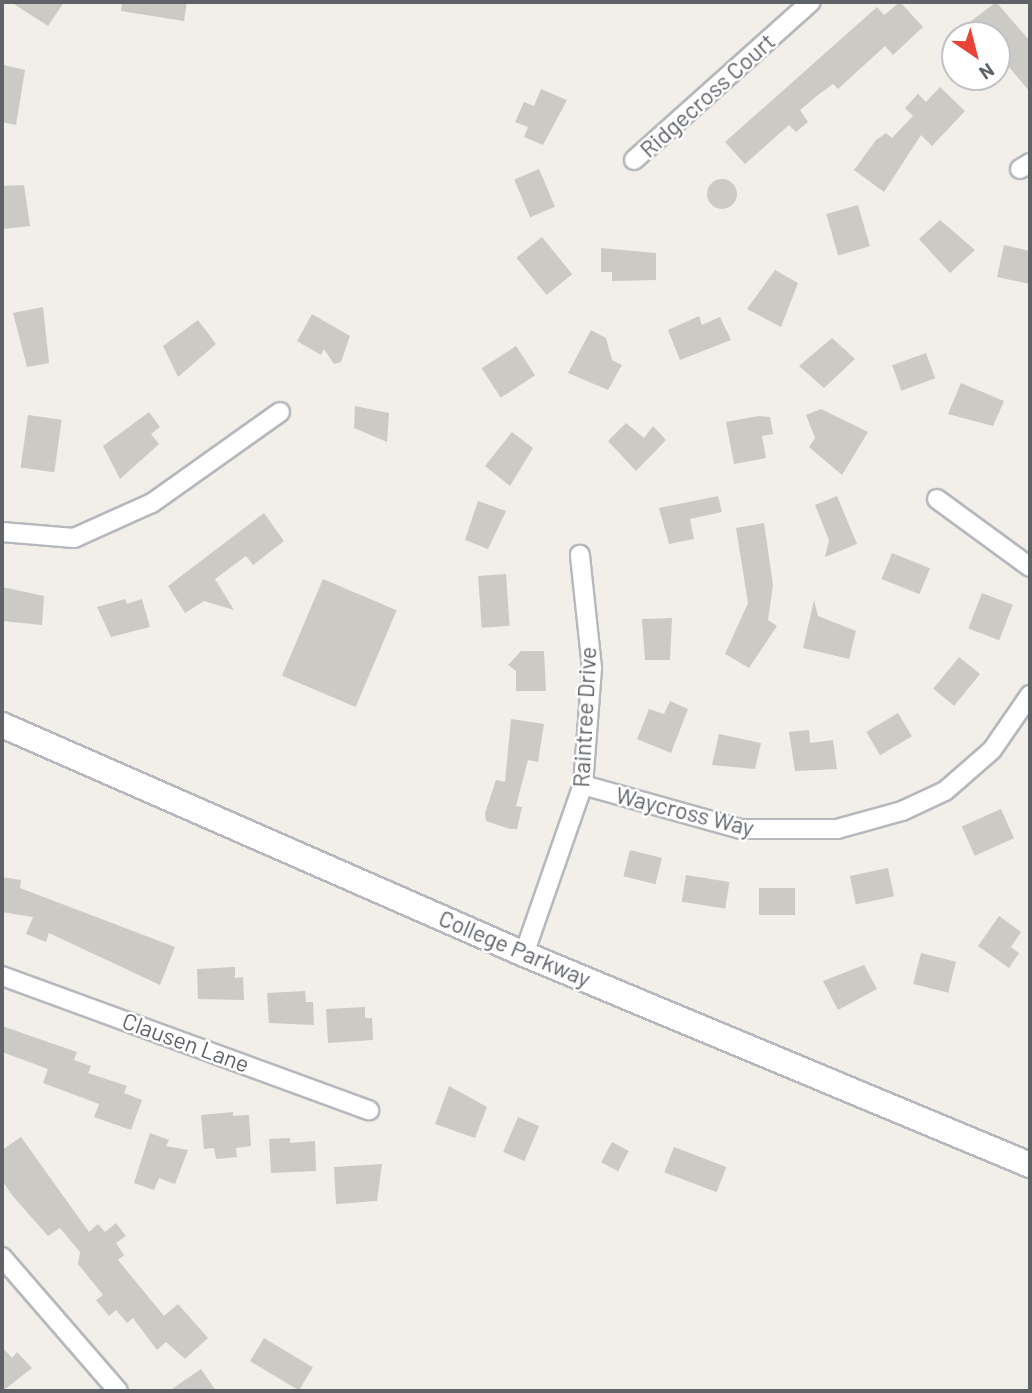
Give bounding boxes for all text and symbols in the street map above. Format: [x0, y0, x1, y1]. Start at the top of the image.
north arrow [941, 21, 1011, 91]
street label: Ridgecross Court [634, 27, 780, 163]
text: N [975, 59, 999, 85]
street label: Raintree Drive [567, 646, 601, 788]
street label: Waycross Way [613, 781, 757, 841]
street label: College Parkway [435, 904, 595, 992]
street label: Clausen Lane [119, 1006, 253, 1078]

